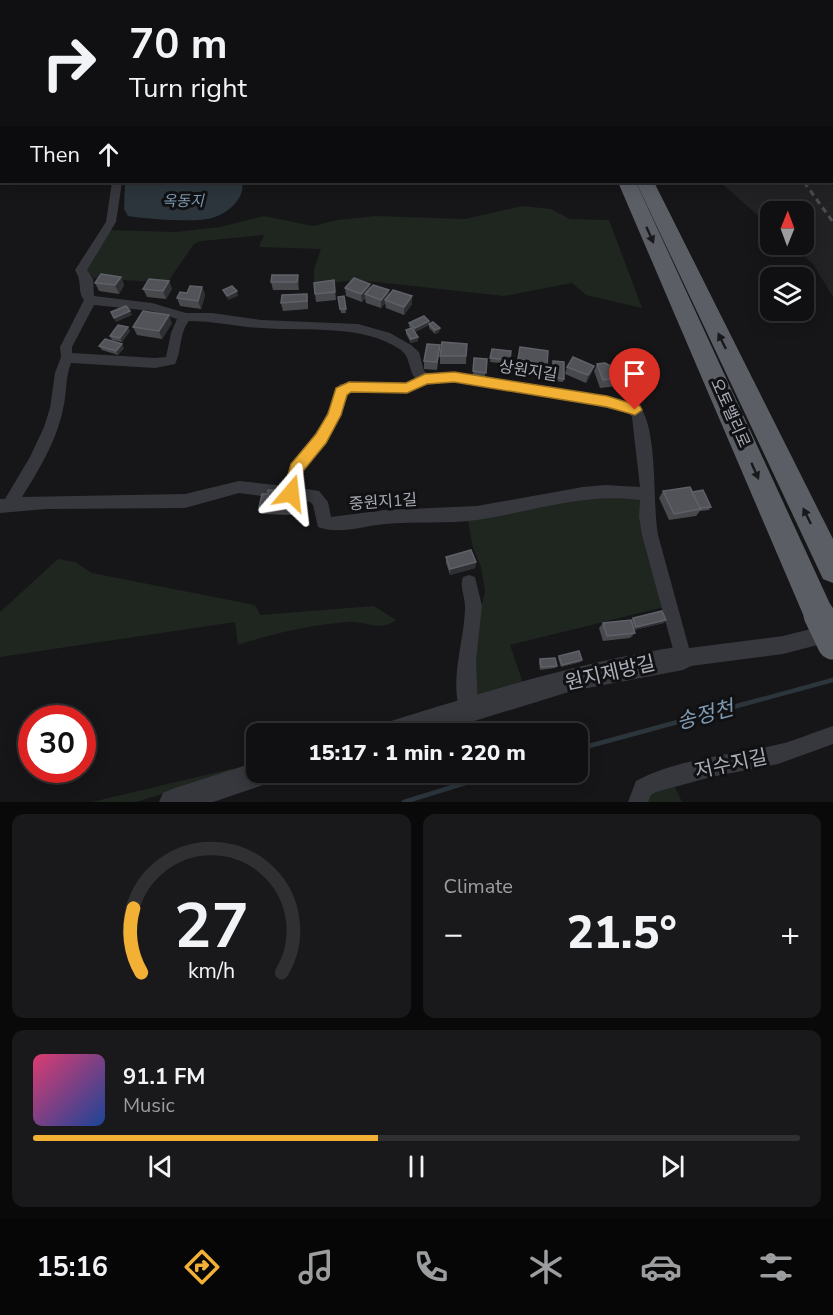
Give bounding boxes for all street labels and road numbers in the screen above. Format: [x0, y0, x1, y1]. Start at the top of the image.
street label: 상원지길 [497, 356, 559, 386]
street label: 오토밸리로 [705, 375, 755, 451]
street label: 중원지1길 [348, 489, 418, 515]
street label: 원지제방길 [562, 649, 658, 697]
street label: 저수지길 [692, 743, 770, 785]

